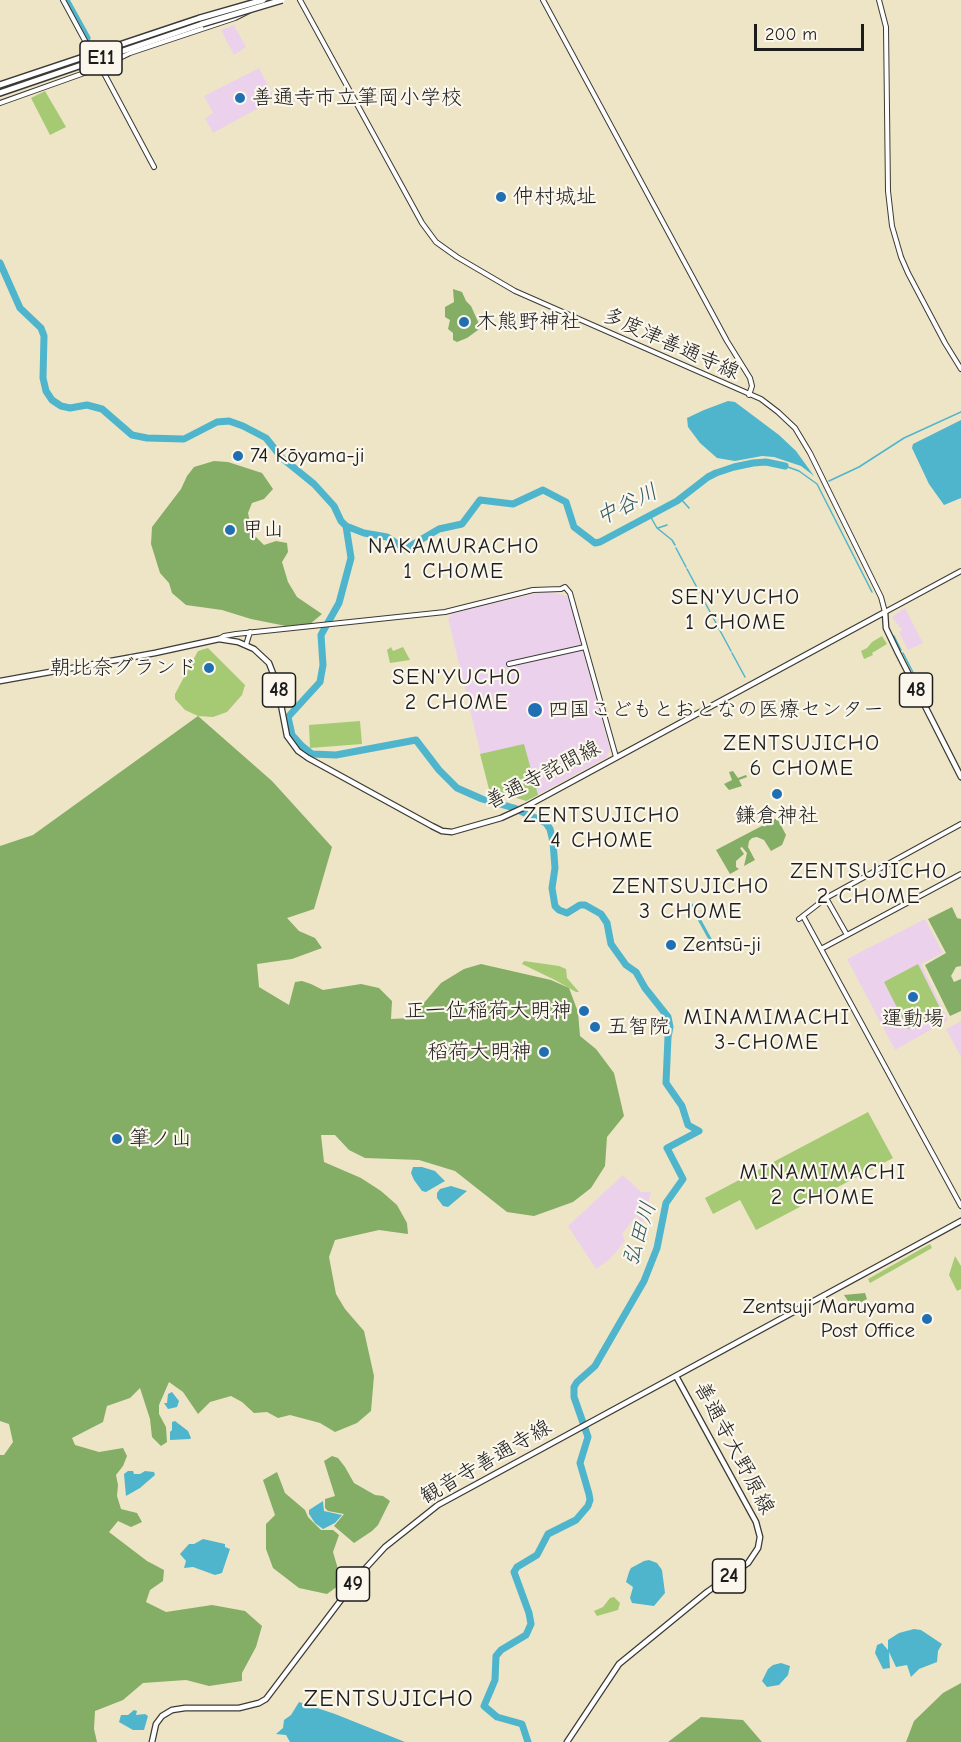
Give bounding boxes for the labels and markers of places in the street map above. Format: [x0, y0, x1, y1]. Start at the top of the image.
place label: 善通寺市立筆岡小学校 [252, 85, 462, 111]
marker: 善通寺市立筆岡小学校 [233, 91, 247, 105]
place label: 仲村城址 [513, 184, 597, 210]
marker: 仲村城址 [494, 190, 508, 204]
place label: 木熊野神社 [476, 309, 581, 335]
marker: 木熊野神社 [457, 315, 471, 329]
place label: 74 Kōyama-ji [250, 443, 364, 469]
marker: 74 Kōyama-ji [231, 449, 245, 463]
place label: 甲山 [242, 517, 284, 543]
marker: 甲山 [223, 523, 237, 537]
place label: 朝比奈グランド [50, 655, 197, 681]
marker: 朝比奈グランド [202, 661, 216, 675]
place label: 四国こどもとおとなの医療センター [548, 697, 884, 723]
marker: 四国こどもとおとなの医療センター [526, 701, 544, 719]
marker: 鎌倉神社 [770, 787, 784, 801]
place label: 鎌倉神社 [735, 803, 819, 829]
place label: Zentsū-ji [683, 932, 761, 958]
marker: Zentsū-ji [664, 938, 678, 952]
marker: 運動場 [906, 990, 920, 1004]
place label: 正一位稲荷大明神 [404, 998, 572, 1024]
marker: 正一位稲荷大明神 [577, 1004, 591, 1018]
place label: 運動場 [882, 1006, 944, 1032]
place label: 五智院 [607, 1014, 670, 1040]
marker: 五智院 [588, 1020, 602, 1034]
place label: 稻荷大明神 [427, 1039, 532, 1065]
marker: 稻荷大明神 [537, 1045, 551, 1059]
place label: 筆ノ山 [129, 1126, 192, 1152]
marker: 筆ノ山 [110, 1132, 124, 1146]
place label: Zentsuji Maruyama Post Office [743, 1294, 915, 1344]
marker: Zentsuji Maruyama Post Office [920, 1312, 934, 1326]

